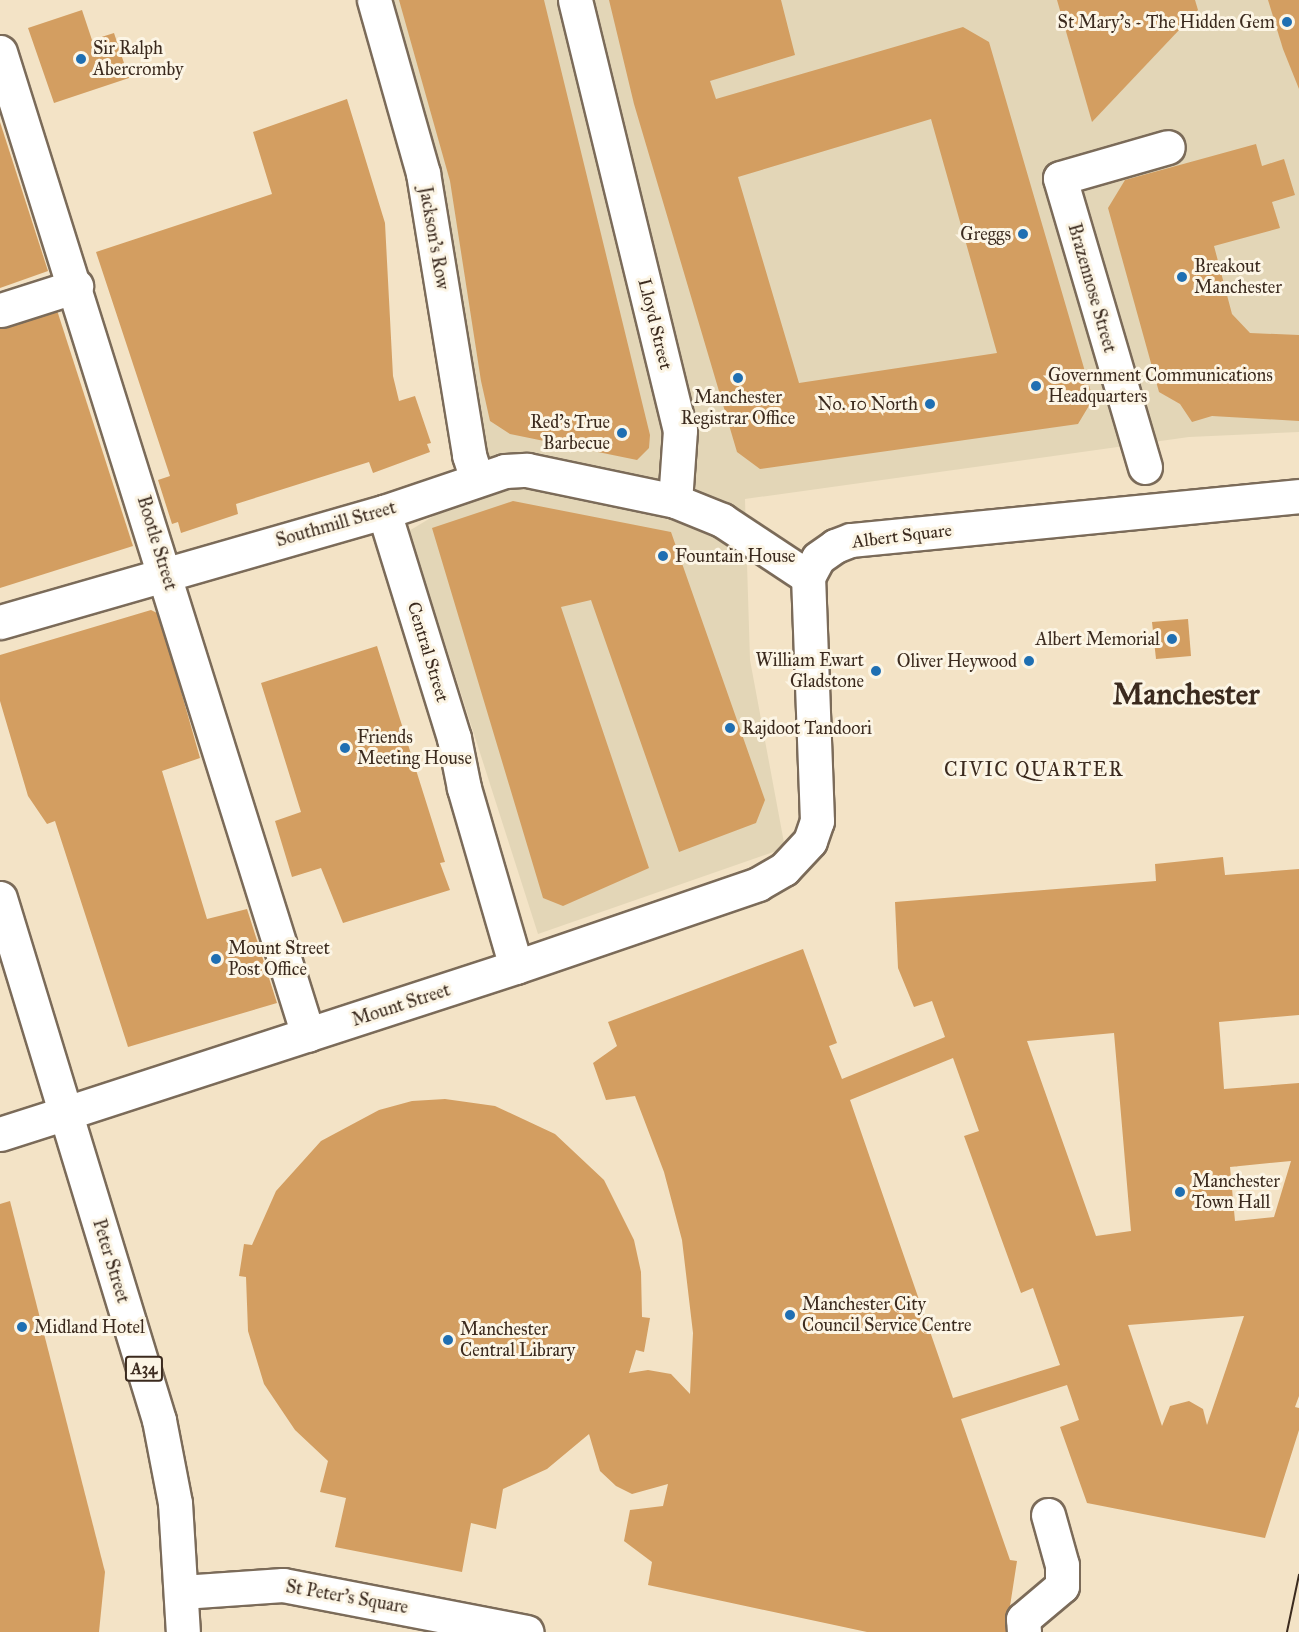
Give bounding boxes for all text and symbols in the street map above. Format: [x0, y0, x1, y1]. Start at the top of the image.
place label: St Mary's - The Hidden Gem [1058, 11, 1275, 33]
marker: St Mary's - The Hidden Gem [1280, 15, 1294, 29]
place label: Sir Ralph Abercromby [93, 38, 183, 80]
marker: Sir Ralph Abercromby [74, 52, 88, 66]
street label: Jackson's Row [414, 185, 454, 291]
street label: Brazennose Street [1063, 221, 1121, 355]
place label: Greggs [960, 223, 1011, 245]
marker: Greggs [1016, 227, 1030, 241]
place label: Breakout Manchester [1194, 256, 1282, 298]
marker: Breakout Manchester [1175, 270, 1189, 284]
street label: Lloyd Street [633, 276, 677, 372]
place label: Government Communications Headquarters [1048, 365, 1273, 407]
marker: Manchester Registrar Office [731, 371, 745, 385]
marker: Government Communications Headquarters [1029, 379, 1043, 393]
place label: Manchester Registrar Office [681, 387, 795, 430]
place label: No. 10 North [818, 393, 918, 415]
marker: No. 10 North [923, 397, 937, 411]
place label: Red's True Barbecue [530, 412, 610, 454]
marker: Red's True Barbecue [615, 426, 629, 440]
street label: Bootle Street [132, 493, 182, 593]
street label: Southmill Street [273, 497, 399, 551]
street label: Albert Square [851, 519, 953, 553]
place label: Fountain House [675, 545, 796, 567]
marker: Fountain House [656, 549, 670, 563]
street label: Central Street [403, 599, 453, 705]
place label: Albert Memorial [1036, 628, 1160, 650]
marker: Albert Memorial [1165, 632, 1179, 646]
place label: William Ewart Gladstone [756, 650, 864, 692]
place label: Oliver Heywood [897, 650, 1017, 672]
marker: Oliver Heywood [1022, 654, 1036, 668]
marker: William Ewart Gladstone [869, 664, 883, 678]
district label: Manchester [1113, 676, 1259, 712]
place label: Rajdoot Tandoori [742, 717, 872, 739]
marker: Rajdoot Tandoori [723, 721, 737, 735]
place label: Friends Meeting House [357, 727, 472, 770]
marker: Friends Meeting House [338, 741, 352, 755]
district label: CIVIC QUARTER [944, 757, 1124, 781]
place label: Mount Street Post Office [228, 938, 330, 980]
marker: Mount Street Post Office [209, 952, 223, 966]
street label: Mount Street [349, 979, 453, 1031]
place label: Manchester Town Hall [1192, 1171, 1280, 1214]
marker: Manchester Town Hall [1173, 1185, 1187, 1199]
street label: Peter Street [88, 1216, 134, 1306]
place label: Manchester City Council Service Centre [802, 1294, 971, 1336]
marker: Manchester City Council Service Centre [783, 1308, 797, 1322]
place label: Midland Hotel [34, 1316, 145, 1338]
place label: Manchester Central Library [460, 1319, 575, 1362]
marker: Midland Hotel [15, 1320, 29, 1334]
marker: Manchester Central Library [441, 1333, 455, 1347]
road number: A34 [124, 1356, 164, 1382]
street label: St Peter's Square [284, 1576, 410, 1618]

